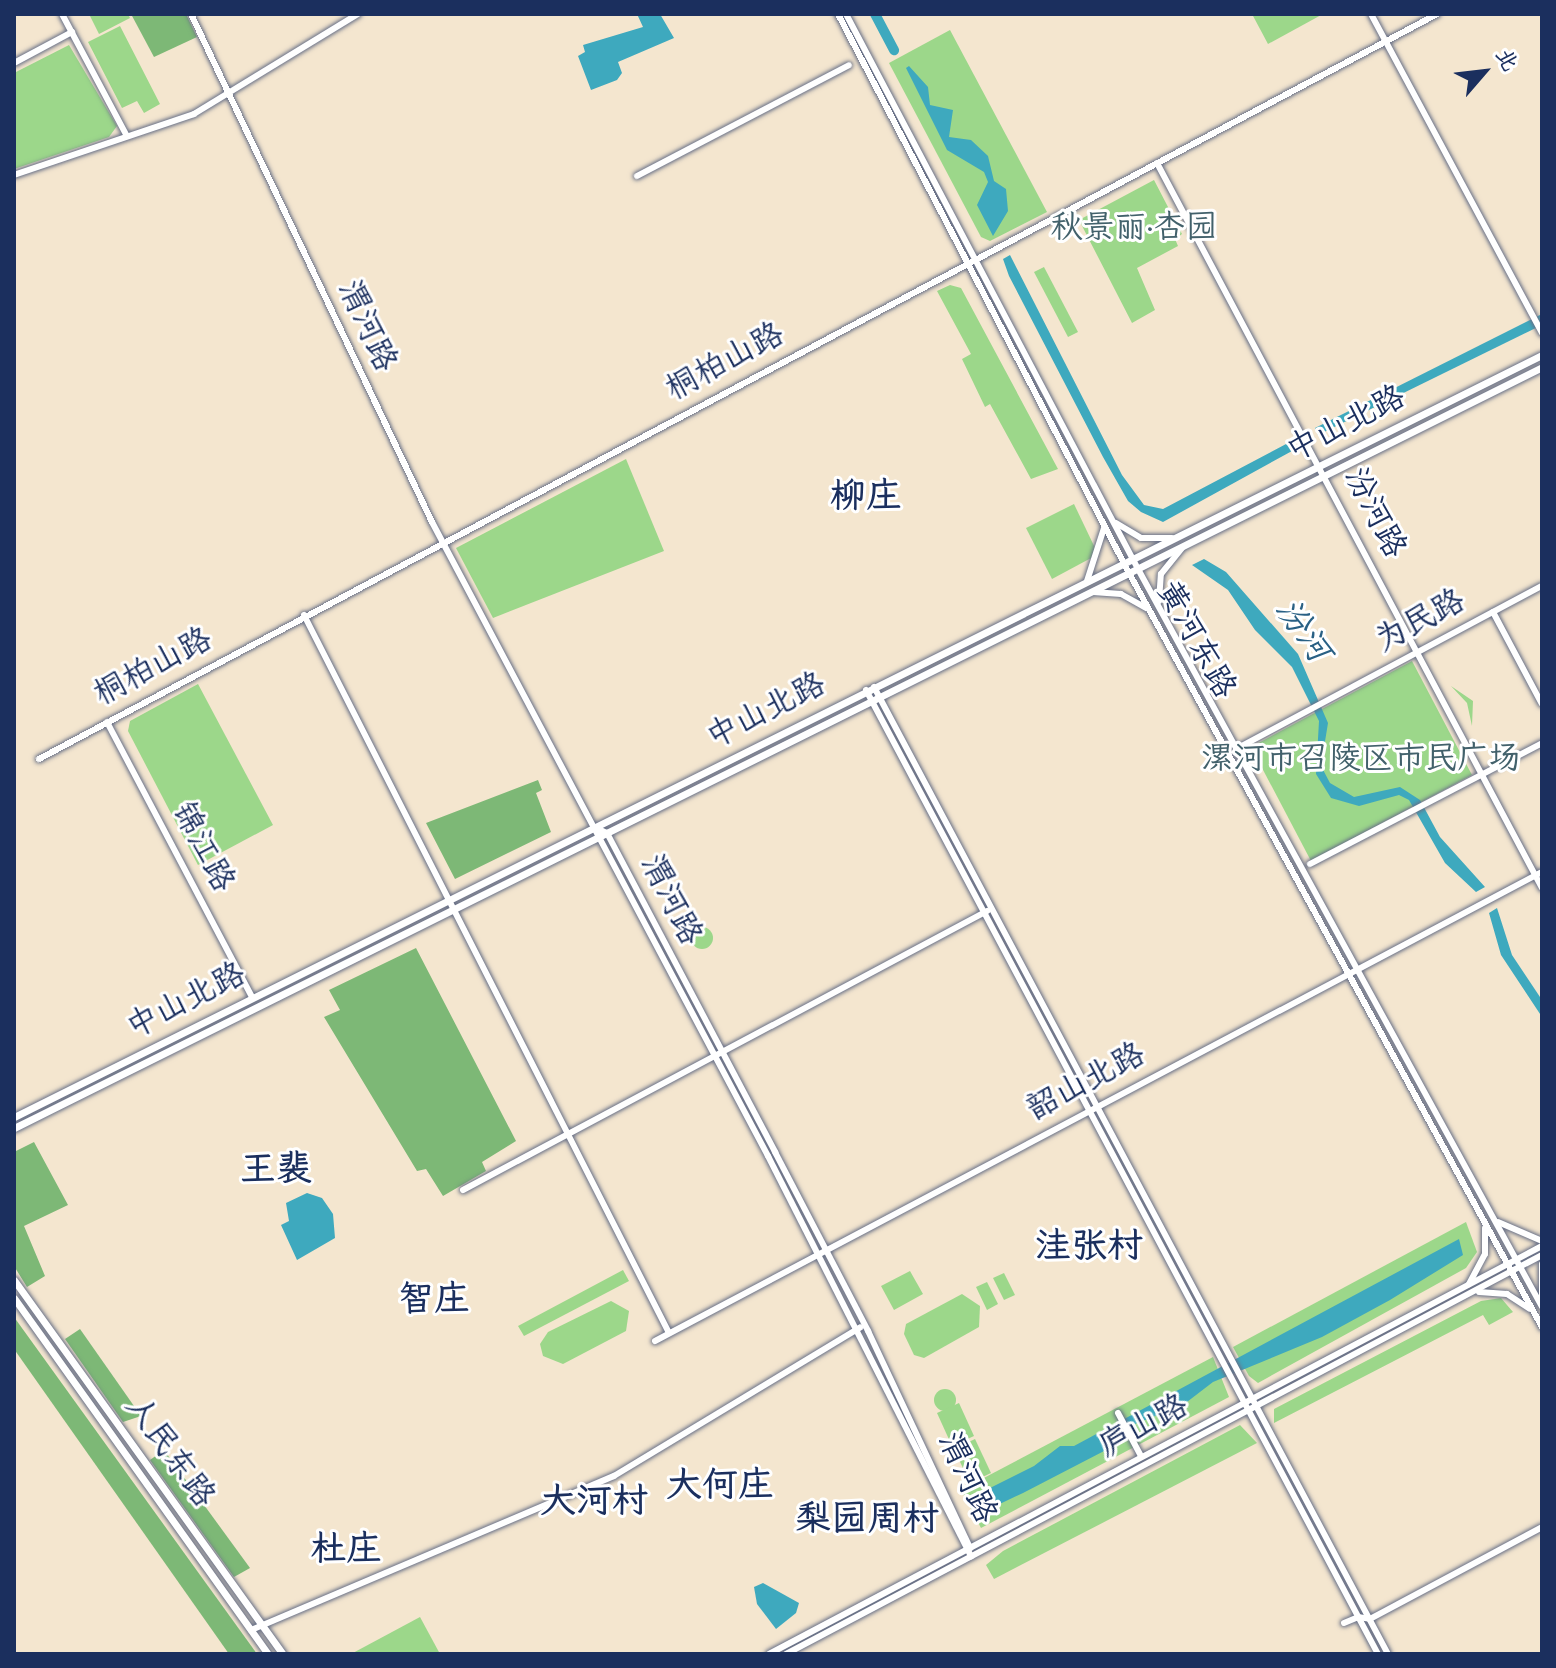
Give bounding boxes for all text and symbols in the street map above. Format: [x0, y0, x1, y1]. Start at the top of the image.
north arrow [1444, 32, 1524, 112]
text: 北 [1486, 43, 1524, 78]
park label: 秋景丽·杏园 [1051, 211, 1217, 249]
street label: 渭河路 [327, 275, 403, 379]
street label: 桐柏山路 [660, 317, 792, 411]
street label: 中山北路 [1281, 380, 1413, 472]
street label: 汾河路 [1334, 463, 1412, 565]
district label: 柳庄 [830, 477, 902, 521]
street label: 黄河东路 [1146, 576, 1242, 706]
street label: 为民路 [1370, 584, 1472, 662]
water label: 汾河 [1265, 592, 1337, 672]
street label: 桐柏山路 [88, 622, 220, 716]
street label: 中山北路 [701, 667, 833, 759]
park label: 漯河市召陵区市民广场 [1201, 742, 1521, 780]
street label: 锦江路 [162, 797, 240, 899]
street label: 渭河路 [630, 850, 708, 952]
street label: 中山北路 [121, 957, 253, 1049]
street label: 韶山北路 [1021, 1037, 1153, 1131]
district label: 王裴 [240, 1150, 312, 1194]
district label: 洼张村 [1035, 1227, 1143, 1271]
district label: 智庄 [398, 1280, 470, 1324]
street label: 庐山路 [1093, 1389, 1195, 1467]
street label: 人民东路 [115, 1390, 221, 1516]
street label: 渭河路 [927, 1427, 1003, 1531]
district label: 大何庄 [666, 1466, 774, 1510]
district label: 大河村 [540, 1482, 648, 1526]
district label: 梨园周村 [795, 1500, 939, 1544]
district label: 杜庄 [310, 1530, 382, 1574]

